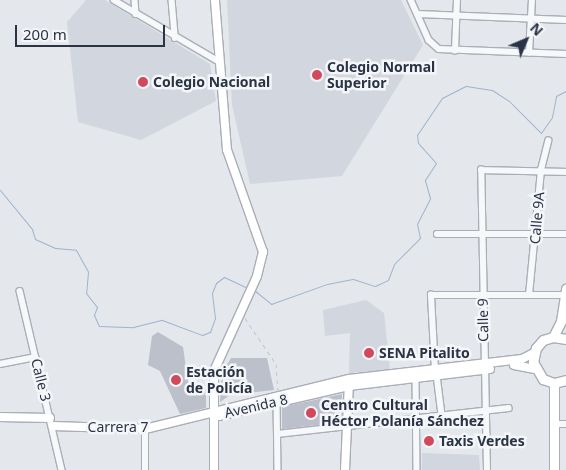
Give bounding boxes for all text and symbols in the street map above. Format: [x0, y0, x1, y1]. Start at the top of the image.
scale bar [18, 15, 168, 47]
north arrow [501, 15, 551, 65]
text: N [526, 18, 548, 40]
text: 200 m [23, 24, 67, 44]
place label: Colegio Normal Superior [327, 59, 435, 92]
marker: Colegio Normal Superior [311, 69, 323, 81]
place label: Colegio Nacional [153, 74, 270, 90]
marker: Colegio Nacional [137, 76, 149, 88]
street label: Calle 9A [526, 191, 548, 245]
street label: Calle 9 [474, 298, 492, 342]
place label: SENA Pitalito [379, 345, 470, 361]
marker: SENA Pitalito [363, 347, 375, 359]
street label: Calle 3 [28, 357, 54, 403]
place label: Estación de Policía [186, 364, 252, 397]
marker: Estación de Policía [170, 374, 182, 386]
street label: Avenida 8 [223, 391, 289, 421]
place label: Centro Cultural Héctor Polanía Sánchez [321, 397, 484, 430]
marker: Centro Cultural Héctor Polanía Sánchez [305, 407, 317, 419]
street label: Carrera 7 [88, 419, 148, 435]
place label: Taxis Verdes [439, 433, 525, 449]
marker: Taxis Verdes [423, 435, 435, 447]

